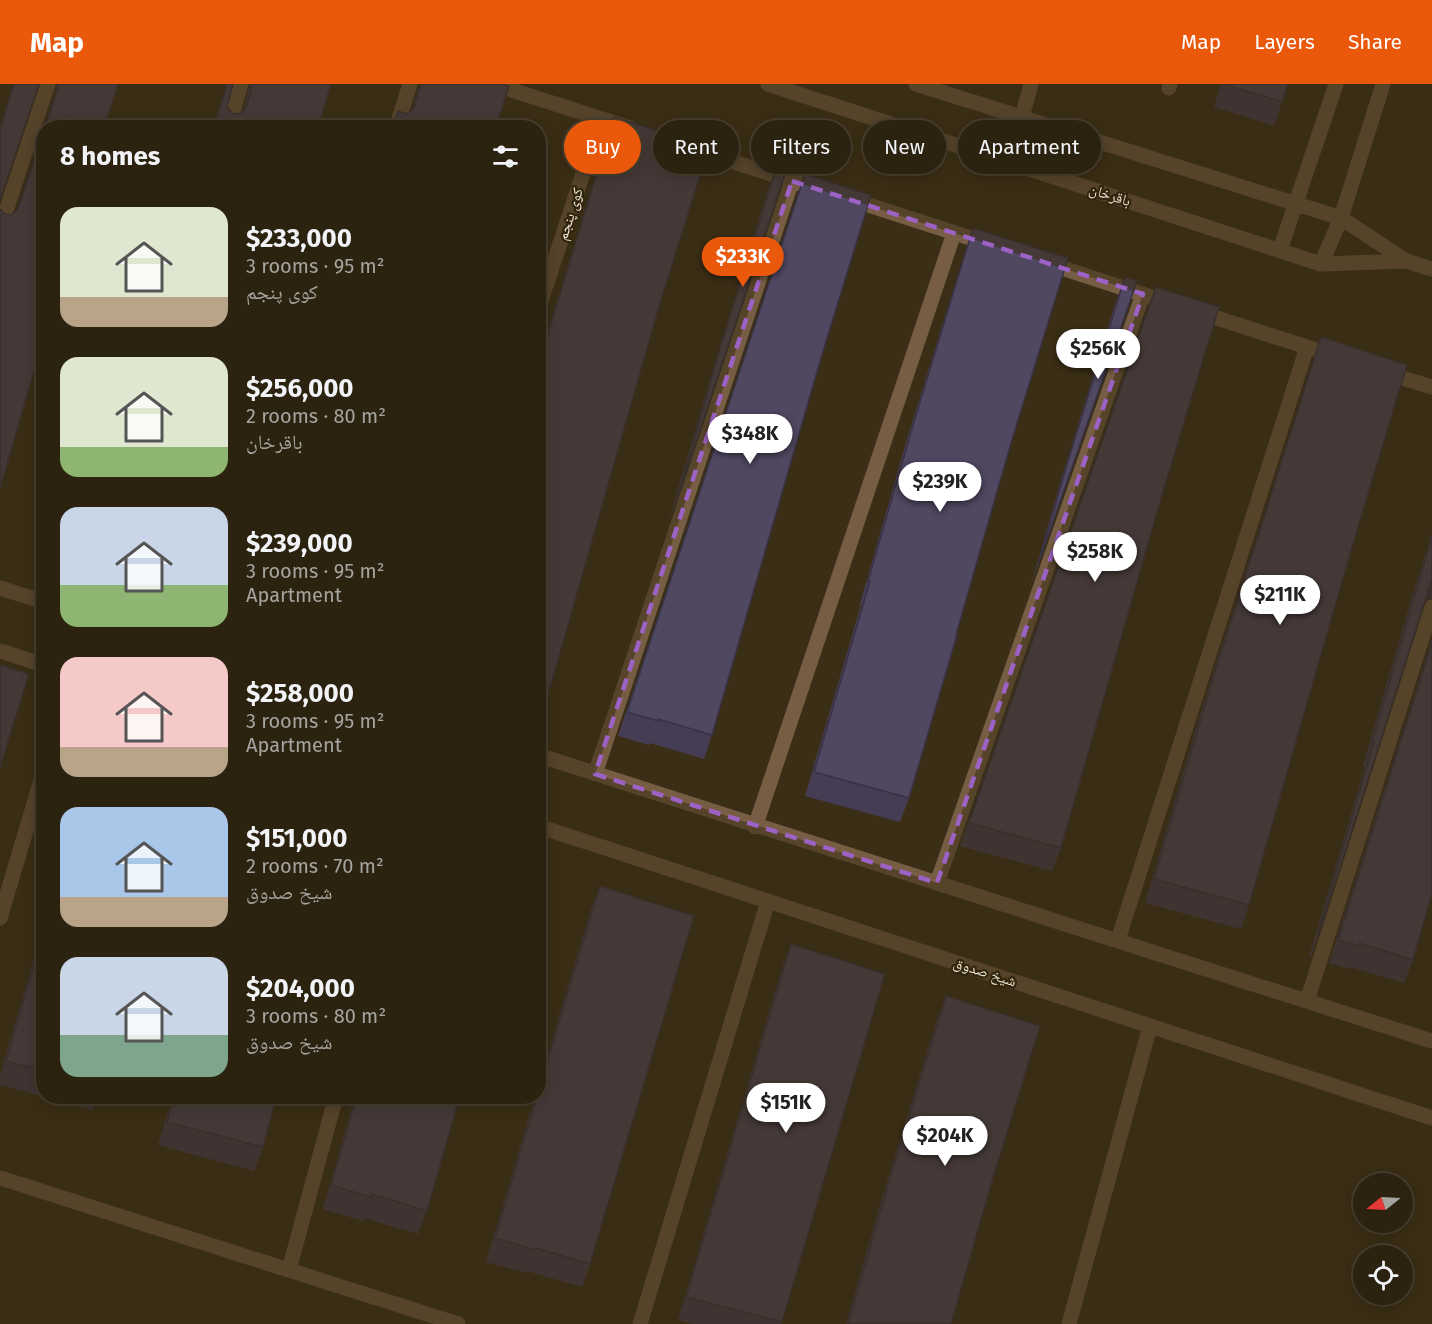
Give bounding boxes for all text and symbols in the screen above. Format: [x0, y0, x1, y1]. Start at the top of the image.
text: Map [30, 26, 84, 59]
text: Map [1181, 29, 1221, 55]
text: Layers [1254, 29, 1315, 55]
text: Share [1348, 29, 1402, 55]
chip: Buy [564, 120, 641, 174]
chip: Rent [653, 120, 739, 174]
chip: Filters [751, 120, 851, 174]
chip: New [863, 120, 946, 174]
chip: Apartment [958, 120, 1101, 174]
icon: filters [489, 140, 522, 173]
text: 8 homes [60, 141, 160, 172]
street label: باقرخان [1087, 180, 1133, 211]
street label: کوی پنجم [553, 186, 588, 243]
text: $233,000 [246, 223, 352, 254]
icon: home [108, 231, 180, 303]
pin: $233K [701, 237, 785, 288]
text: $233K [716, 244, 770, 268]
text: 3 rooms · 95 m² [246, 254, 385, 278]
text: کوی پنجم [246, 280, 318, 304]
pin: $256K [1056, 329, 1140, 380]
text: $256K [1070, 336, 1126, 360]
text: $256,000 [246, 373, 354, 404]
icon: home [108, 381, 180, 453]
text: 2 rooms · 80 m² [246, 404, 386, 428]
pin: $348K [708, 414, 792, 465]
text: $348K [722, 421, 778, 445]
text: باقرخان [246, 430, 303, 454]
pin: $239K [898, 462, 982, 513]
text: $239K [912, 469, 968, 493]
text: $239,000 [246, 528, 353, 559]
icon: home [108, 531, 180, 603]
pin: $258K [1053, 532, 1137, 583]
text: $258K [1067, 539, 1123, 563]
text: 3 rooms · 95 m² [246, 559, 385, 583]
pin: $211K [1238, 575, 1322, 626]
text: $211K [1254, 582, 1306, 606]
text: Apartment [246, 583, 342, 607]
text: $258,000 [246, 678, 354, 709]
icon: home [108, 681, 180, 753]
text: 3 rooms · 95 m² [246, 709, 385, 733]
text: Apartment [246, 733, 342, 757]
text: $151,000 [246, 823, 347, 854]
icon: home [108, 831, 180, 903]
text: 2 rooms · 70 m² [246, 854, 384, 878]
text: شیخ صدوق [246, 880, 332, 904]
street label: شیخ صدوق [951, 953, 1019, 992]
text: $204,000 [246, 973, 355, 1004]
icon: home [108, 981, 180, 1053]
text: 3 rooms · 80 m² [246, 1004, 386, 1028]
text: شیخ صدوق [246, 1030, 332, 1054]
pin: $151K [744, 1083, 828, 1134]
text: $151K [760, 1090, 812, 1114]
pin: $204K [903, 1116, 987, 1167]
text: $204K [917, 1123, 973, 1147]
north arrow [1353, 1173, 1413, 1233]
map controls [1353, 1173, 1413, 1305]
button: locate [1353, 1245, 1413, 1305]

